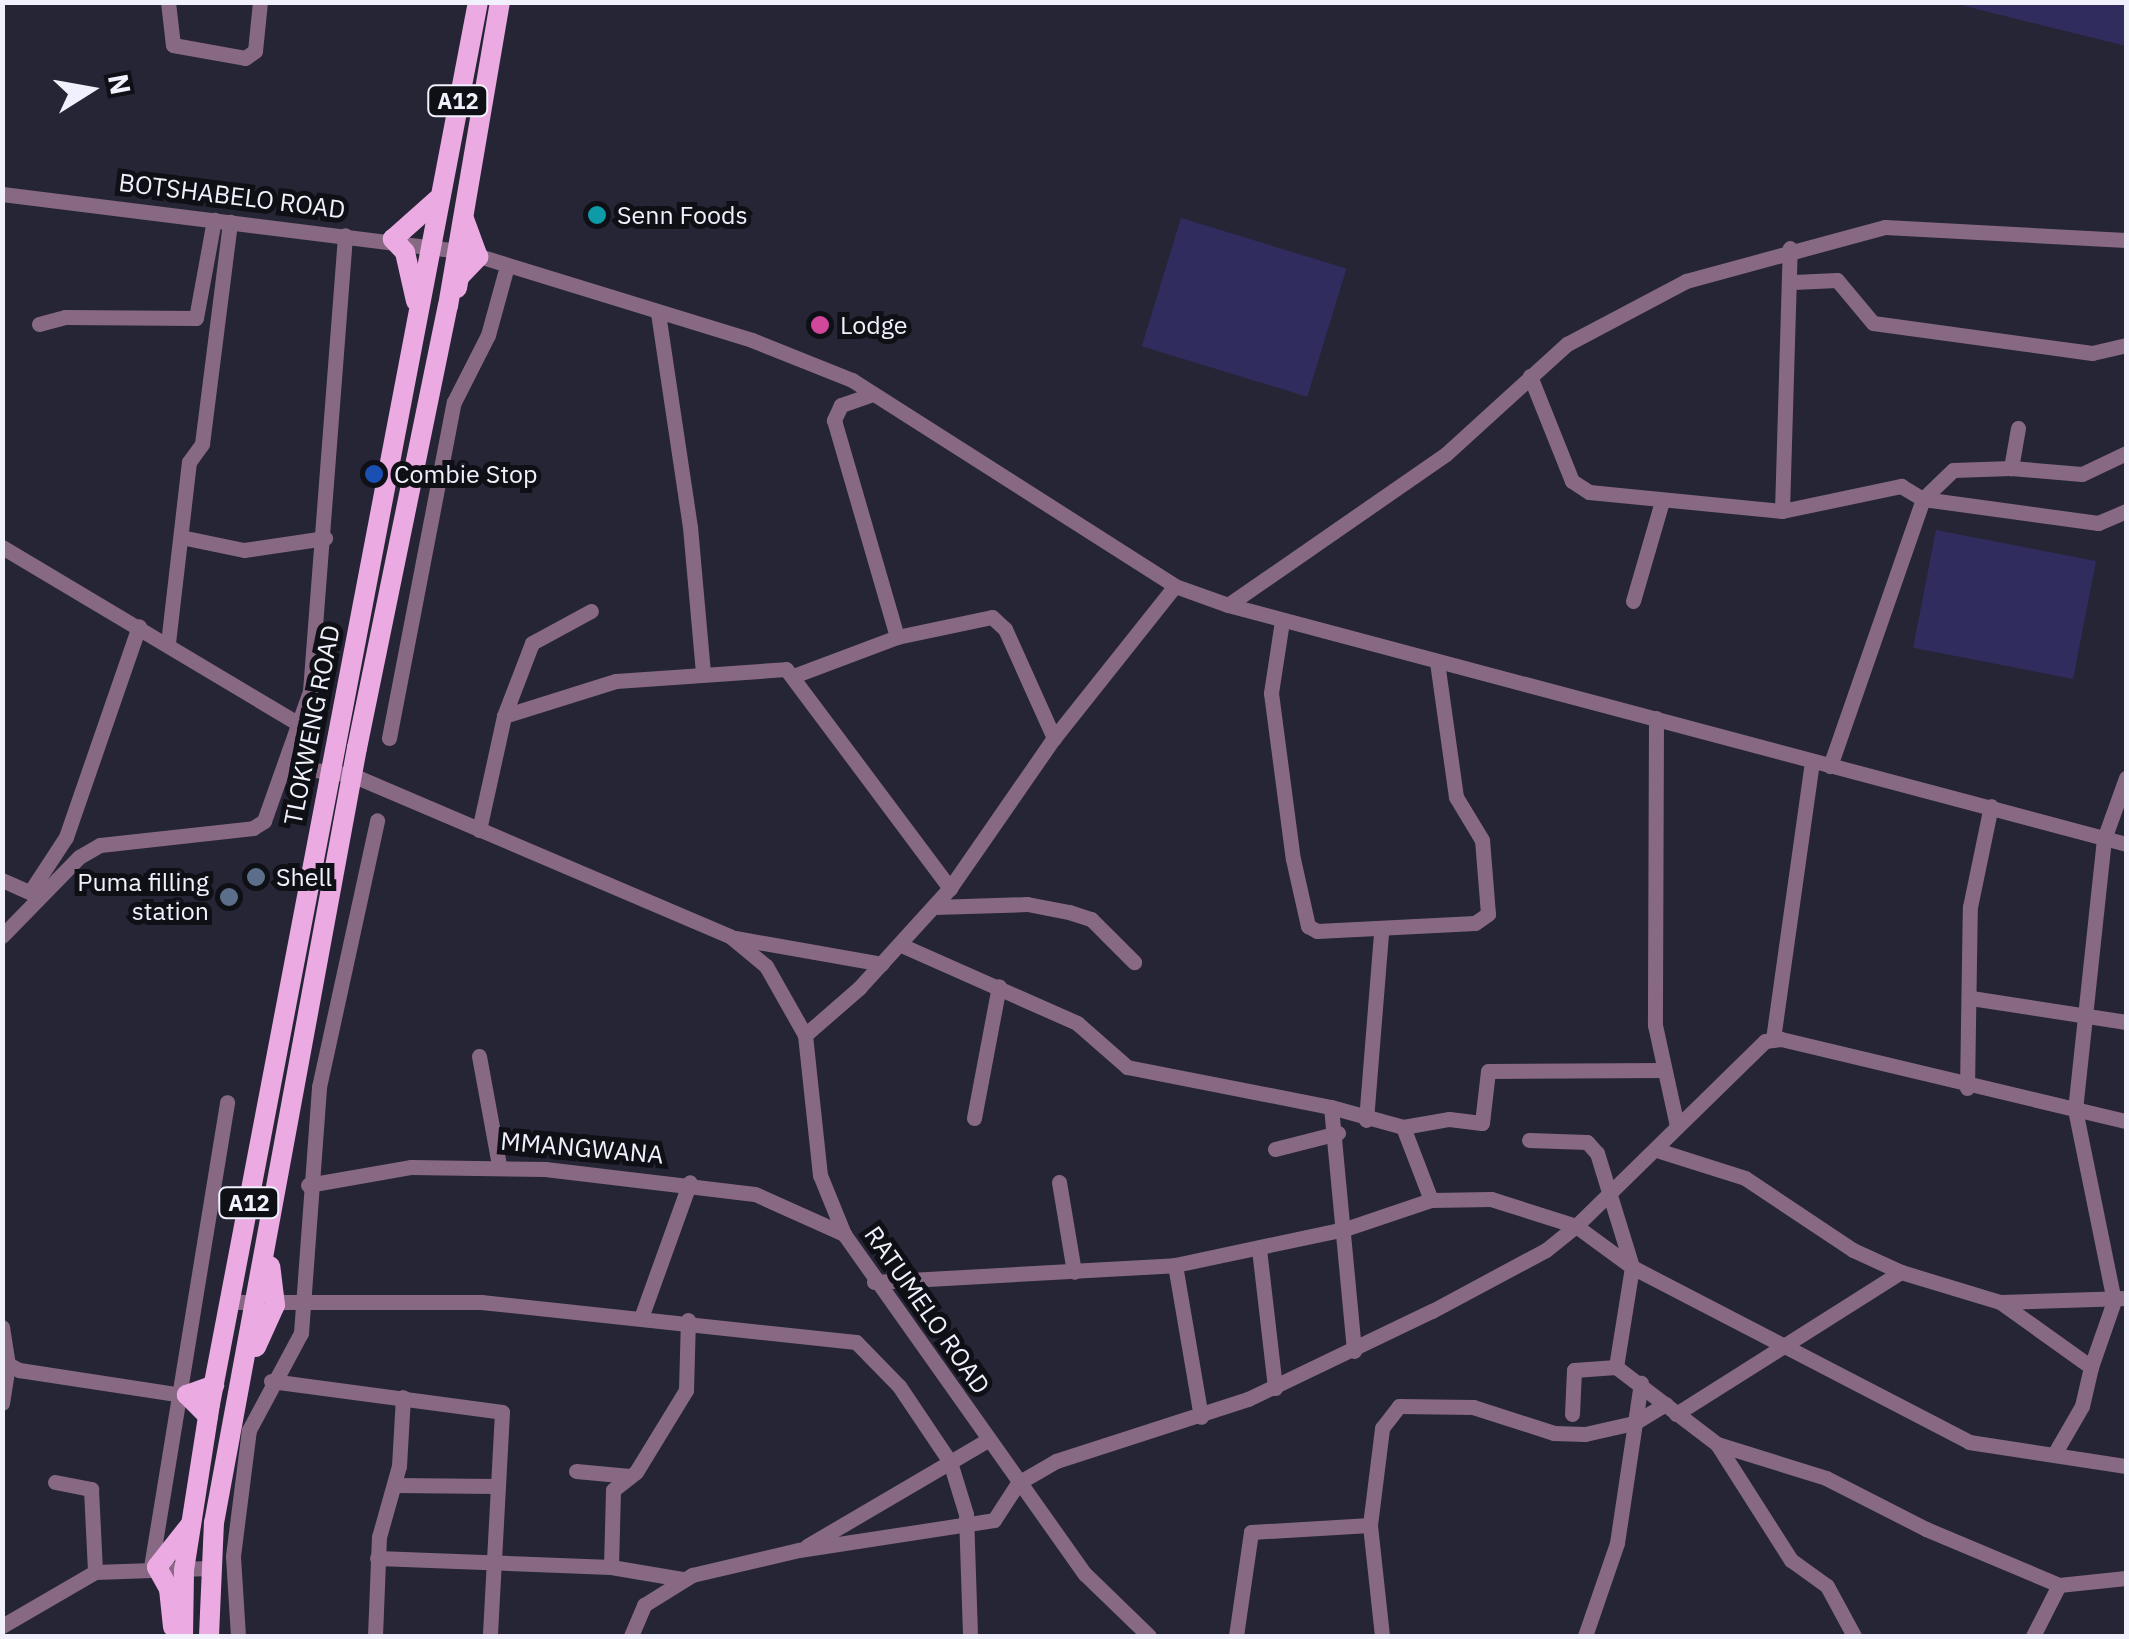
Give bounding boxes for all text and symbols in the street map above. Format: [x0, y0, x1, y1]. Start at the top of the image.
north arrow [40, 40, 140, 140]
text: N [100, 71, 140, 98]
road number: A12 [426, 84, 490, 118]
street label: BOTSHABELO ROAD [117, 167, 347, 225]
place label: Senn Foods [617, 200, 748, 230]
marker: Senn Foods [586, 204, 608, 226]
place label: Lodge [840, 310, 908, 340]
marker: Lodge [809, 314, 831, 336]
place label: Combie Stop [394, 459, 537, 489]
marker: Combie Stop [363, 463, 385, 485]
street label: TLOKWENG ROAD [278, 622, 346, 828]
place label: Shell [276, 862, 332, 892]
marker: Shell [245, 866, 267, 888]
place label: Puma filling station [77, 868, 209, 927]
marker: Puma filling station [218, 886, 240, 908]
street label: MMANGWANA [499, 1126, 665, 1170]
road number: A12 [216, 1186, 282, 1220]
street label: RATUMELO ROAD [858, 1220, 996, 1400]

